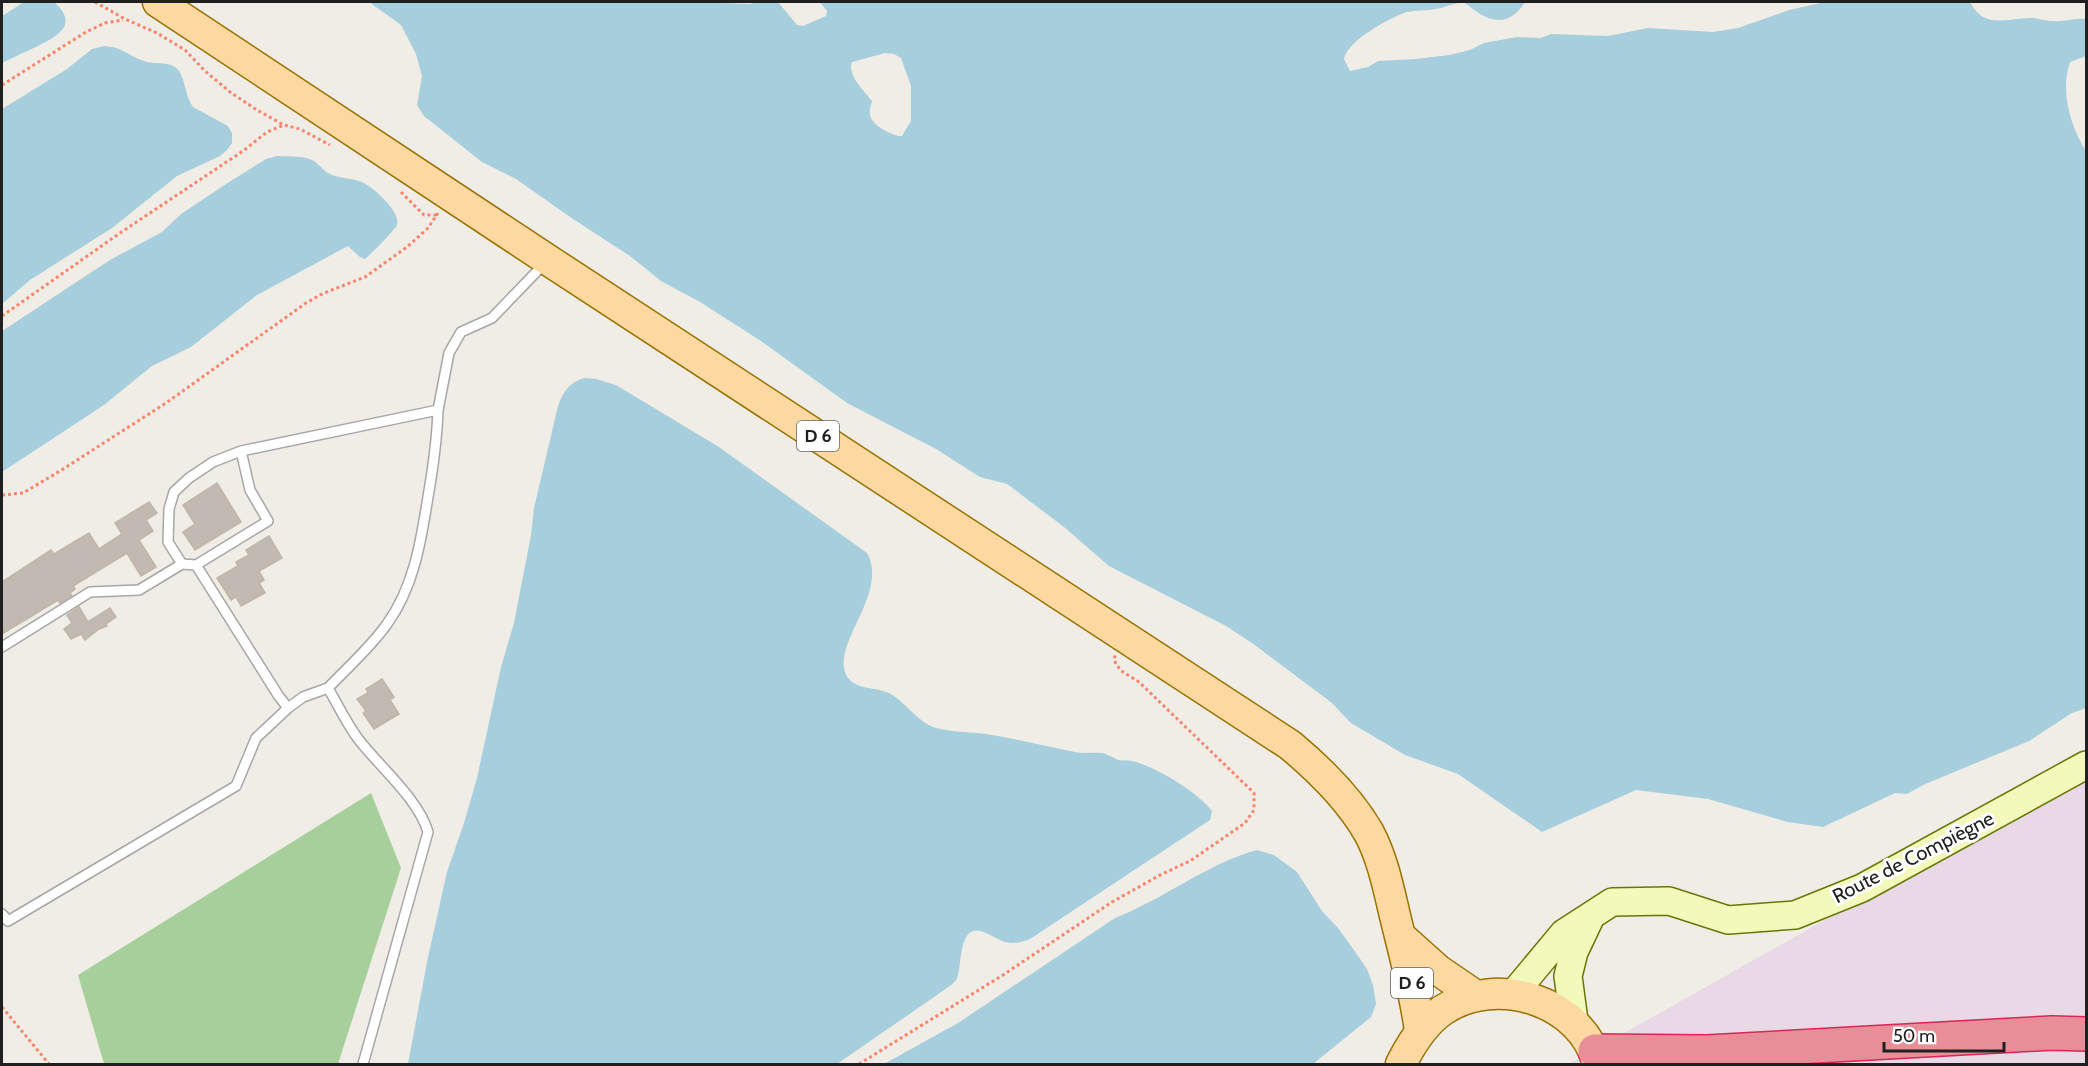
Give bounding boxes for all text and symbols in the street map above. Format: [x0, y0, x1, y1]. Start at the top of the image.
road number: D 6 [797, 421, 839, 451]
street label: Route de Compiègne [1828, 806, 1998, 908]
road number: D 6 [1391, 968, 1433, 998]
scale bar [1884, 1015, 2004, 1053]
text: 50 m [1893, 1025, 1935, 1047]

